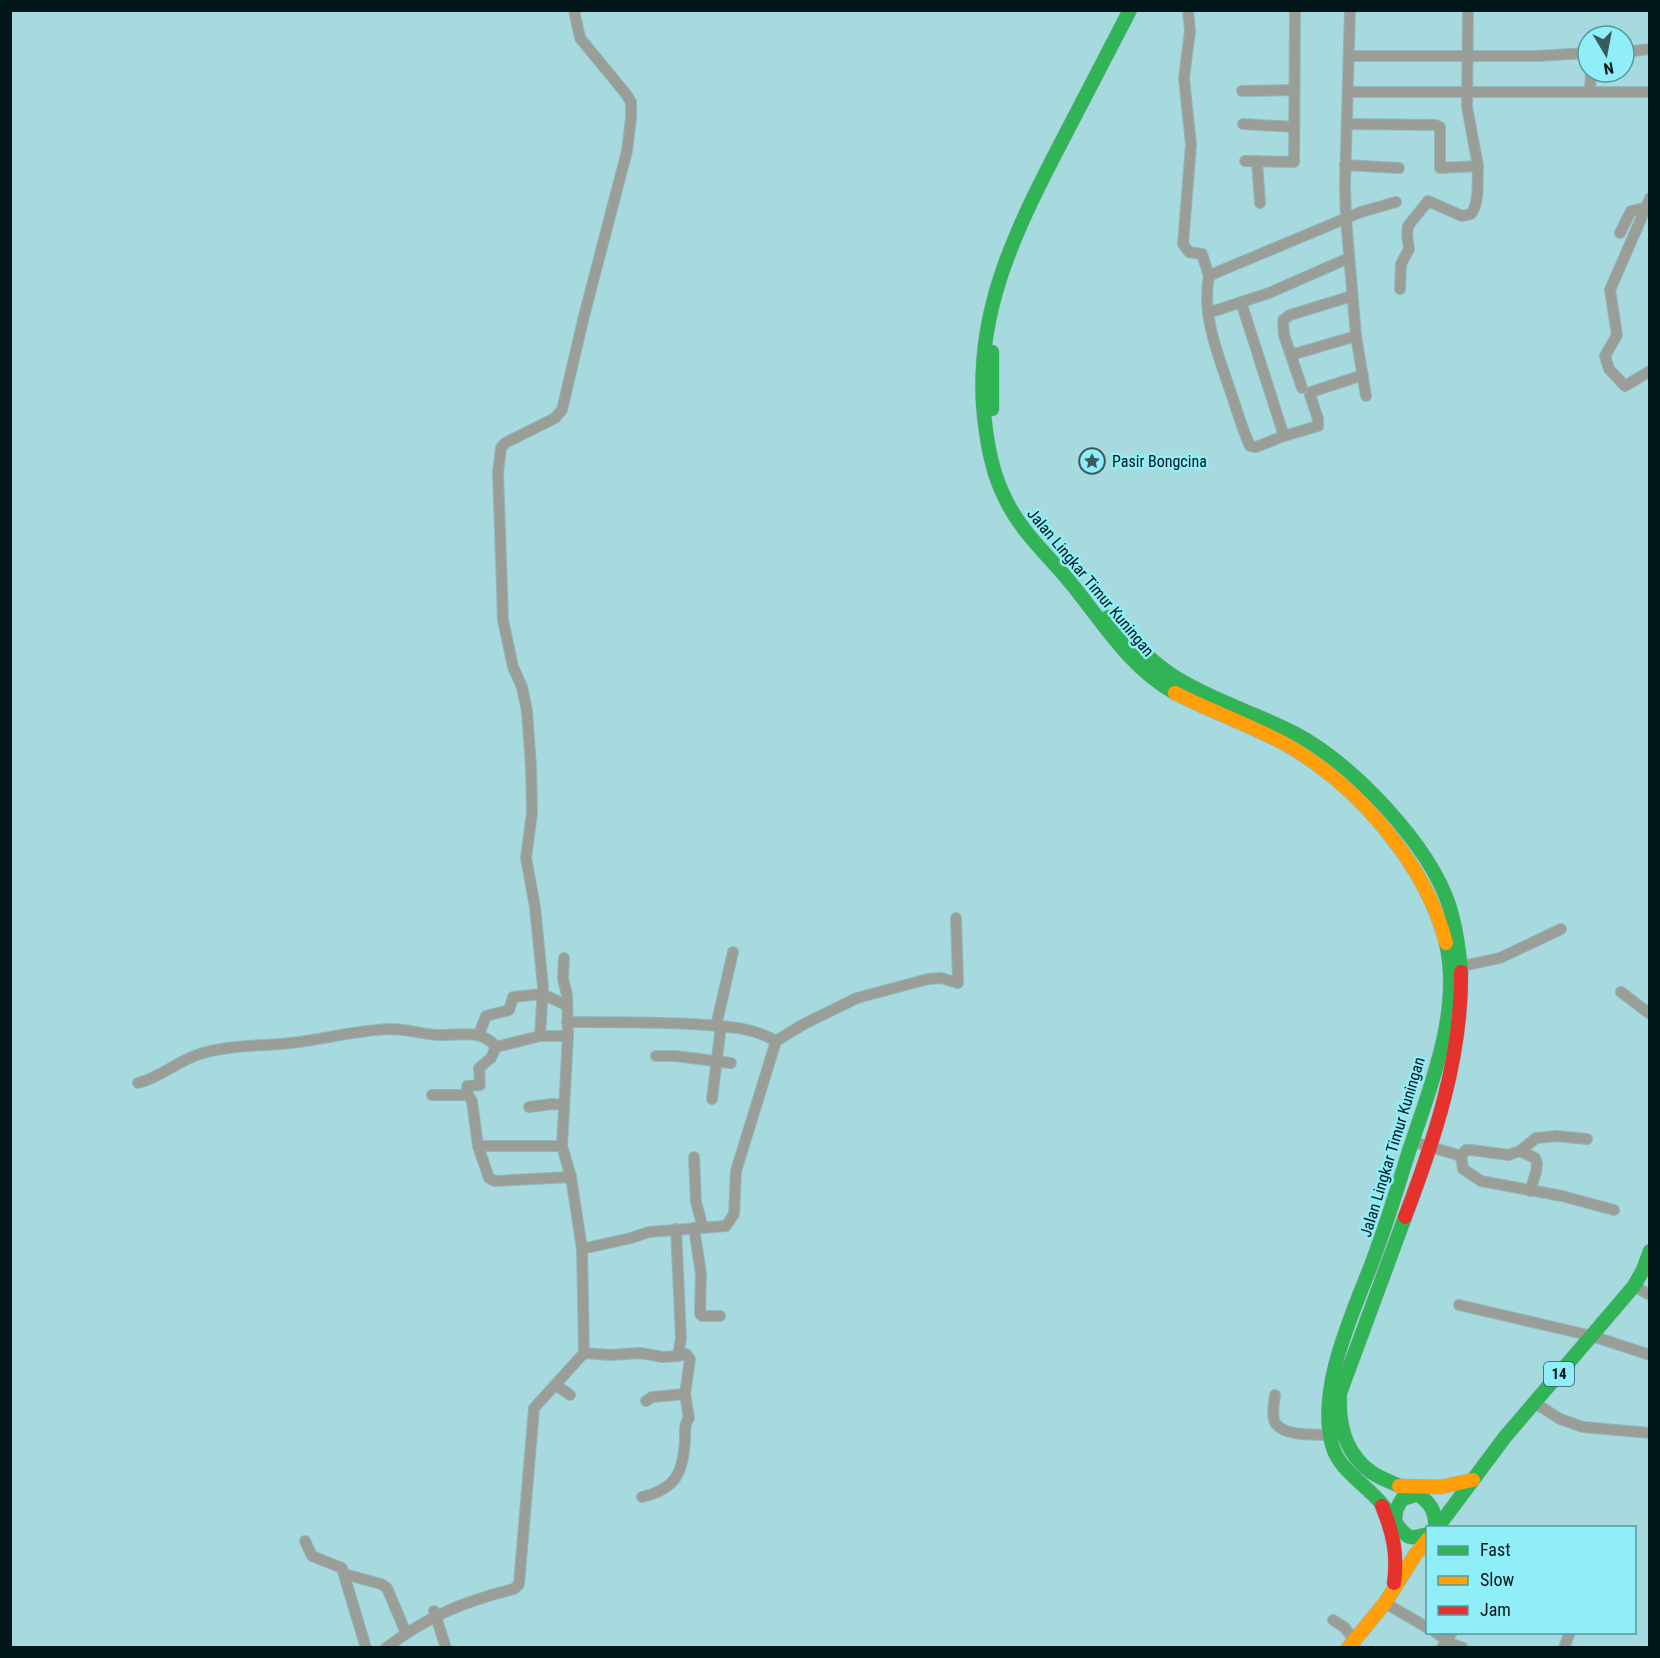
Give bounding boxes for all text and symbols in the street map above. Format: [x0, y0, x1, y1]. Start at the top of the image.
north arrow [1576, 24, 1636, 84]
text: N [1602, 58, 1615, 78]
place icon: Pasir Bongcina [1077, 446, 1107, 476]
place label: Pasir Bongcina [1112, 452, 1207, 471]
street label: Jalan Lingkar Timur Kuningan [1023, 504, 1158, 660]
street label: Jalan Lingkar Timur Kuningan [1356, 1055, 1429, 1239]
road number: 14 [1544, 1362, 1574, 1386]
legend [1426, 1526, 1636, 1634]
text: Fast [1480, 1539, 1511, 1560]
text: Slow [1480, 1569, 1515, 1590]
text: Jam [1480, 1599, 1511, 1620]

